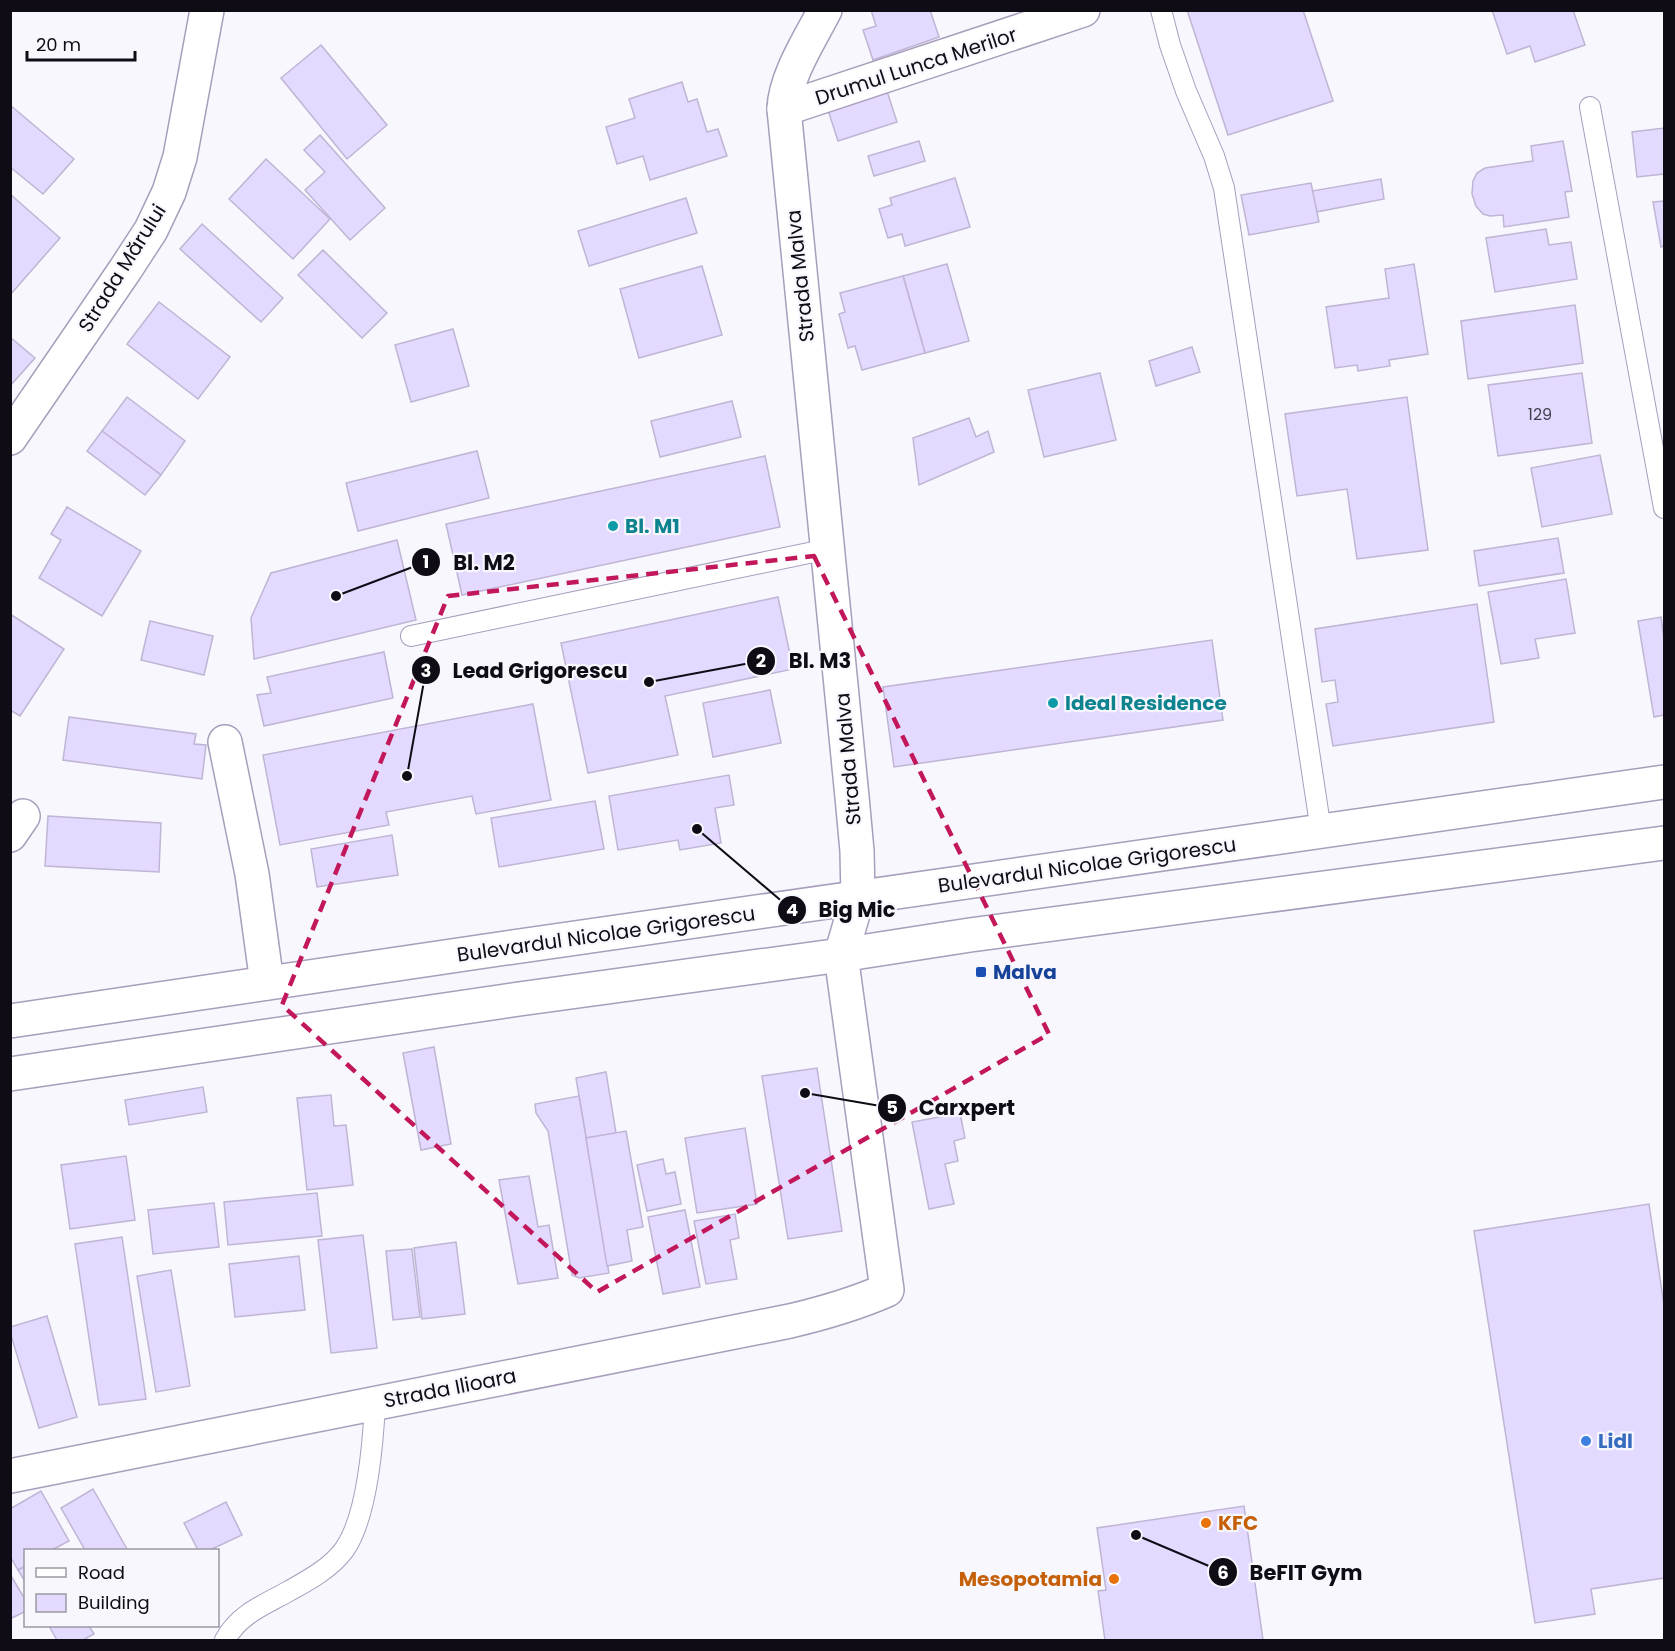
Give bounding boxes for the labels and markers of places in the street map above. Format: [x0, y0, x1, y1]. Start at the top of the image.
place label: Bl. M1 [625, 512, 680, 540]
marker: Bl. M1 [606, 519, 620, 533]
callout: Bl. M2 [411, 543, 527, 582]
callout: Bl. M3 [746, 641, 863, 680]
callout: Lead Grigorescu [411, 651, 640, 690]
place label: Ideal Residence [1065, 689, 1227, 717]
marker: Ideal Residence [1046, 696, 1060, 710]
callout: Big Mic [777, 890, 908, 929]
place label: Malva [993, 958, 1057, 986]
marker: Malva [974, 965, 988, 979]
callout: Carxpert [877, 1088, 1028, 1127]
place label: Lidl [1598, 1427, 1633, 1455]
marker: Lidl [1579, 1434, 1593, 1448]
place label: KFC [1218, 1509, 1258, 1537]
marker: KFC [1199, 1516, 1213, 1530]
callout: BeFIT Gym [1208, 1553, 1375, 1592]
place label: Mesopotamia [959, 1565, 1102, 1593]
marker: Mesopotamia [1107, 1572, 1121, 1586]

